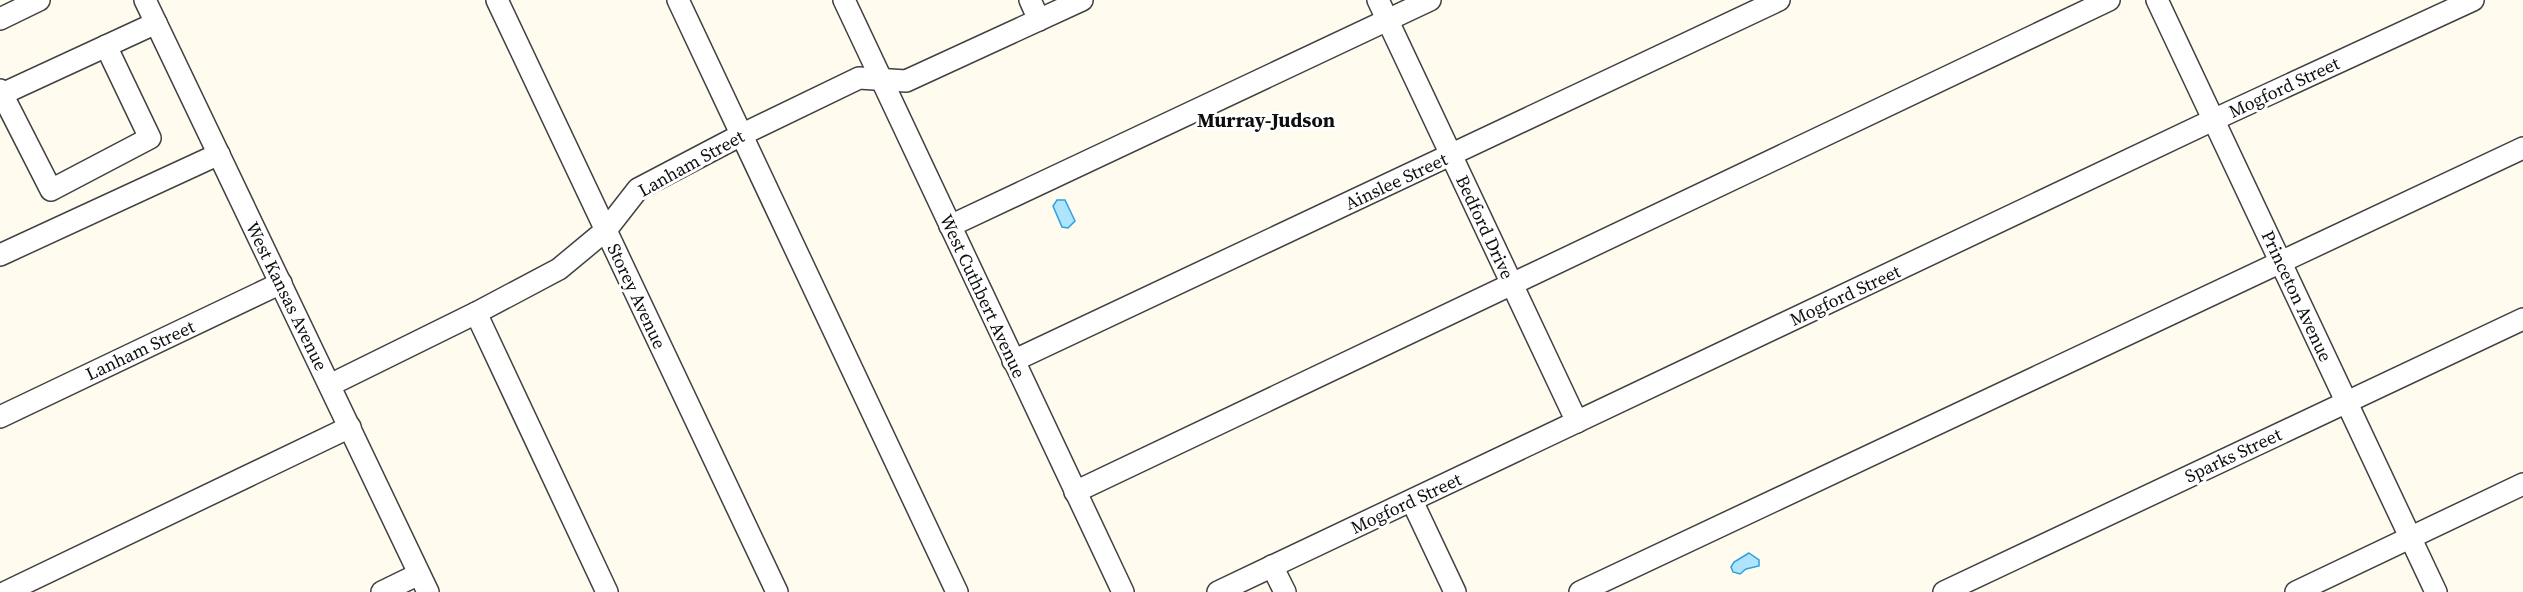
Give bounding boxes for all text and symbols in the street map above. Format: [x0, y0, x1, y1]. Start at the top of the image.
street label: Mogford Street [2225, 50, 2344, 124]
district label: Murray-Judson [1197, 106, 1335, 134]
street label: Lanham Street [634, 124, 749, 202]
street label: Ainslee Street [1341, 146, 1451, 216]
street label: Bedford Drive [1450, 171, 1520, 283]
street label: West Cuthbert Avenue [934, 210, 1032, 382]
street label: West Kansas Avenue [240, 217, 334, 375]
street label: Princeton Avenue [2256, 226, 2338, 366]
street label: Storey Avenue [602, 239, 672, 353]
street label: Mogford Street [1786, 258, 1905, 332]
street label: Lanham Street [81, 314, 199, 386]
street label: Sparks Street [2180, 422, 2286, 488]
street label: Mogford Street [1347, 466, 1466, 540]

